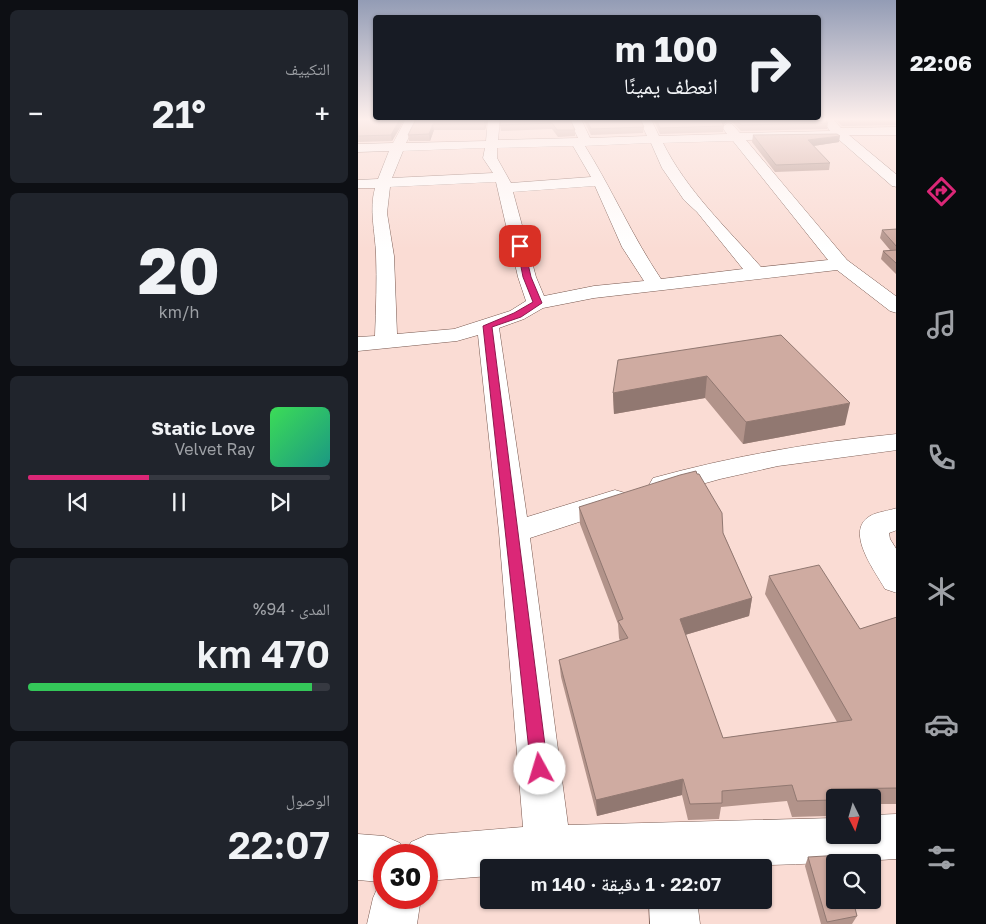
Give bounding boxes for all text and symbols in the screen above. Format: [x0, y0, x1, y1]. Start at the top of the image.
text: 100 m [615, 28, 718, 70]
icon: right [736, 35, 801, 100]
text: 22:06 [910, 49, 972, 76]
text: التكييف [285, 59, 330, 79]
text: انعطف يمينًا [624, 72, 718, 99]
text: 21° [152, 91, 206, 136]
text: − [28, 97, 43, 130]
text: + [315, 97, 330, 130]
icon: directions [924, 174, 959, 209]
pin [499, 225, 541, 267]
text: 20 [138, 230, 220, 308]
icon: arrive [506, 232, 534, 260]
text: km/h [159, 302, 199, 322]
icon: music [924, 307, 959, 342]
text: Static Love [151, 416, 255, 439]
text: Velvet Ray [174, 439, 255, 459]
icon: phone [924, 440, 959, 475]
icon: previous [64, 488, 92, 516]
icon: pause [165, 488, 193, 516]
icon: next [266, 488, 294, 516]
icon: climate [924, 574, 959, 609]
text: المدى · 94% [253, 599, 330, 619]
text: 470 km [197, 631, 330, 676]
icon: car [924, 707, 959, 742]
position arrow [513, 742, 565, 794]
north arrow [826, 789, 880, 844]
map controls [826, 789, 881, 909]
text: الوصول [286, 790, 330, 810]
text: 22:07 [228, 822, 330, 867]
icon: filters [924, 840, 959, 875]
speed limit sign: 30 [373, 844, 438, 909]
button: search [826, 854, 881, 909]
text: 22:07 · 1 دقيقة · 140 m [531, 872, 721, 895]

